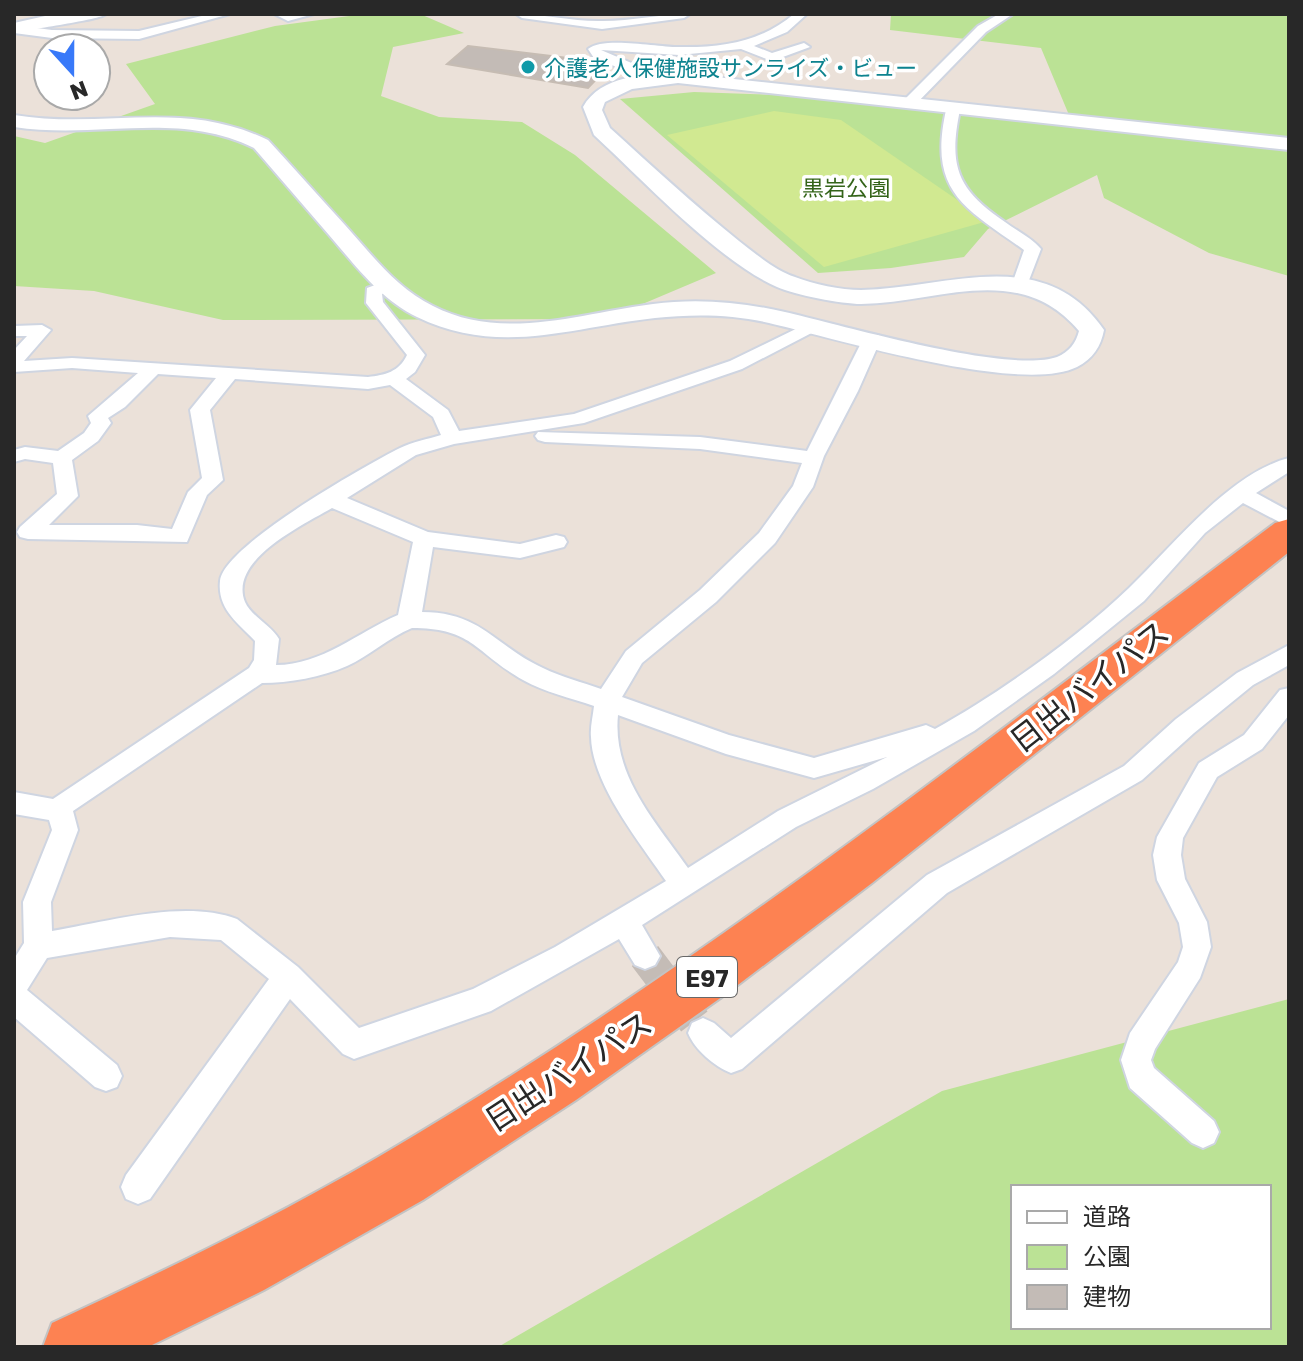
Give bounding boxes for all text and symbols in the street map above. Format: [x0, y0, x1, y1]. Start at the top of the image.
north arrow [32, 32, 112, 112]
place label: 介護老人保健施設サンライズ・ビュー [544, 54, 917, 81]
marker: 介護老人保健施設サンライズ・ビュー [519, 58, 537, 76]
text: N [67, 76, 92, 107]
park label: 黒岩公園 [802, 174, 890, 201]
street label: 日出バイパス [1002, 612, 1176, 760]
road number: E97 [677, 957, 737, 997]
street label: 日出バイパス [477, 1003, 659, 1139]
legend [1011, 1185, 1271, 1329]
text: 道路 [1083, 1201, 1131, 1230]
text: 公園 [1083, 1241, 1131, 1270]
text: 建物 [1083, 1281, 1131, 1310]

